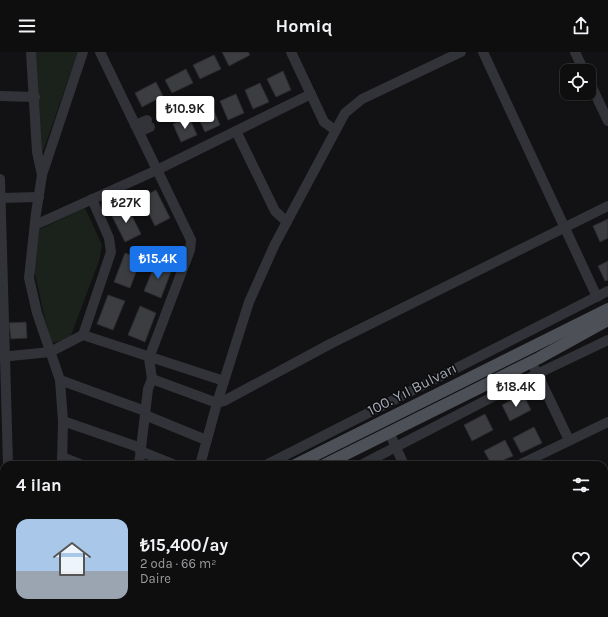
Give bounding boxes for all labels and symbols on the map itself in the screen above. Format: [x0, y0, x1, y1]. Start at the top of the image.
pin: ₺10.9K [152, 96, 218, 130]
pin: ₺27K [102, 190, 150, 224]
pin: ₺15.4K [125, 246, 191, 280]
street label: 100. Yıl Bulvarı [364, 359, 460, 419]
pin: ₺18.4K [483, 374, 549, 408]

